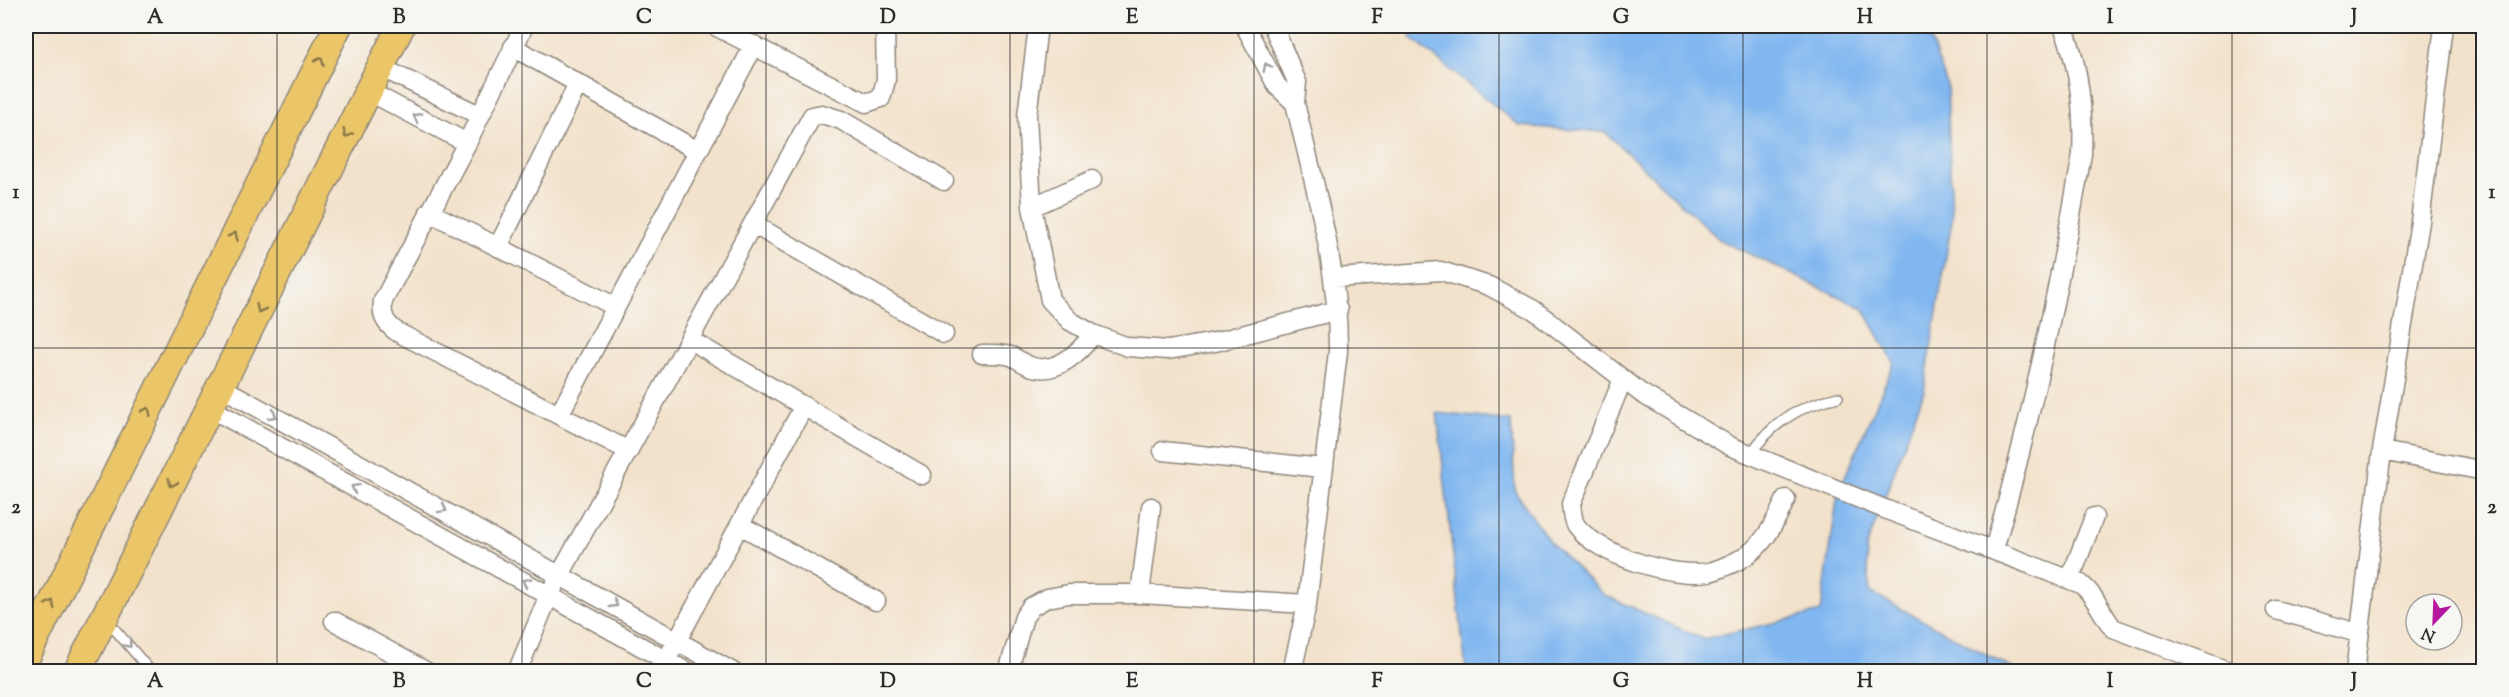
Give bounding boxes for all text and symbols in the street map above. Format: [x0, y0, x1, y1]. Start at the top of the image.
text: A [147, 4, 164, 33]
text: B [393, 4, 406, 33]
text: C [636, 4, 652, 33]
text: D [880, 4, 896, 33]
text: E [1126, 4, 1139, 33]
text: F [1371, 4, 1383, 33]
text: G [1613, 4, 1630, 33]
text: H [1857, 4, 1873, 33]
text: I [2107, 4, 2114, 33]
text: J [2349, 4, 2357, 33]
one-way arrow [313, 57, 325, 68]
one-way arrow [1263, 62, 1274, 73]
one-way arrow [413, 113, 424, 124]
one-way arrow [342, 128, 354, 139]
text: 1 [13, 179, 20, 208]
text: 1 [2489, 179, 2496, 208]
one-way arrow [226, 232, 238, 243]
one-way arrow [256, 302, 267, 313]
one-way arrow [140, 406, 152, 417]
one-way arrow [266, 408, 277, 419]
one-way arrow [168, 477, 179, 487]
one-way arrow [351, 484, 361, 495]
text: 2 [11, 494, 21, 523]
text: 2 [2487, 494, 2497, 523]
one-way arrow [437, 502, 448, 513]
one-way arrow [521, 578, 532, 589]
north arrow [2404, 592, 2464, 652]
one-way arrow [608, 597, 618, 608]
one-way arrow [44, 600, 56, 611]
text: N [2419, 620, 2439, 647]
one-way arrow [120, 637, 131, 648]
text: A [147, 668, 164, 697]
text: B [393, 668, 406, 697]
text: C [636, 668, 652, 697]
text: D [880, 668, 896, 697]
text: E [1126, 668, 1139, 697]
text: F [1371, 668, 1383, 697]
text: G [1613, 668, 1630, 697]
text: H [1857, 668, 1873, 697]
text: I [2107, 668, 2114, 697]
text: J [2349, 668, 2357, 697]

